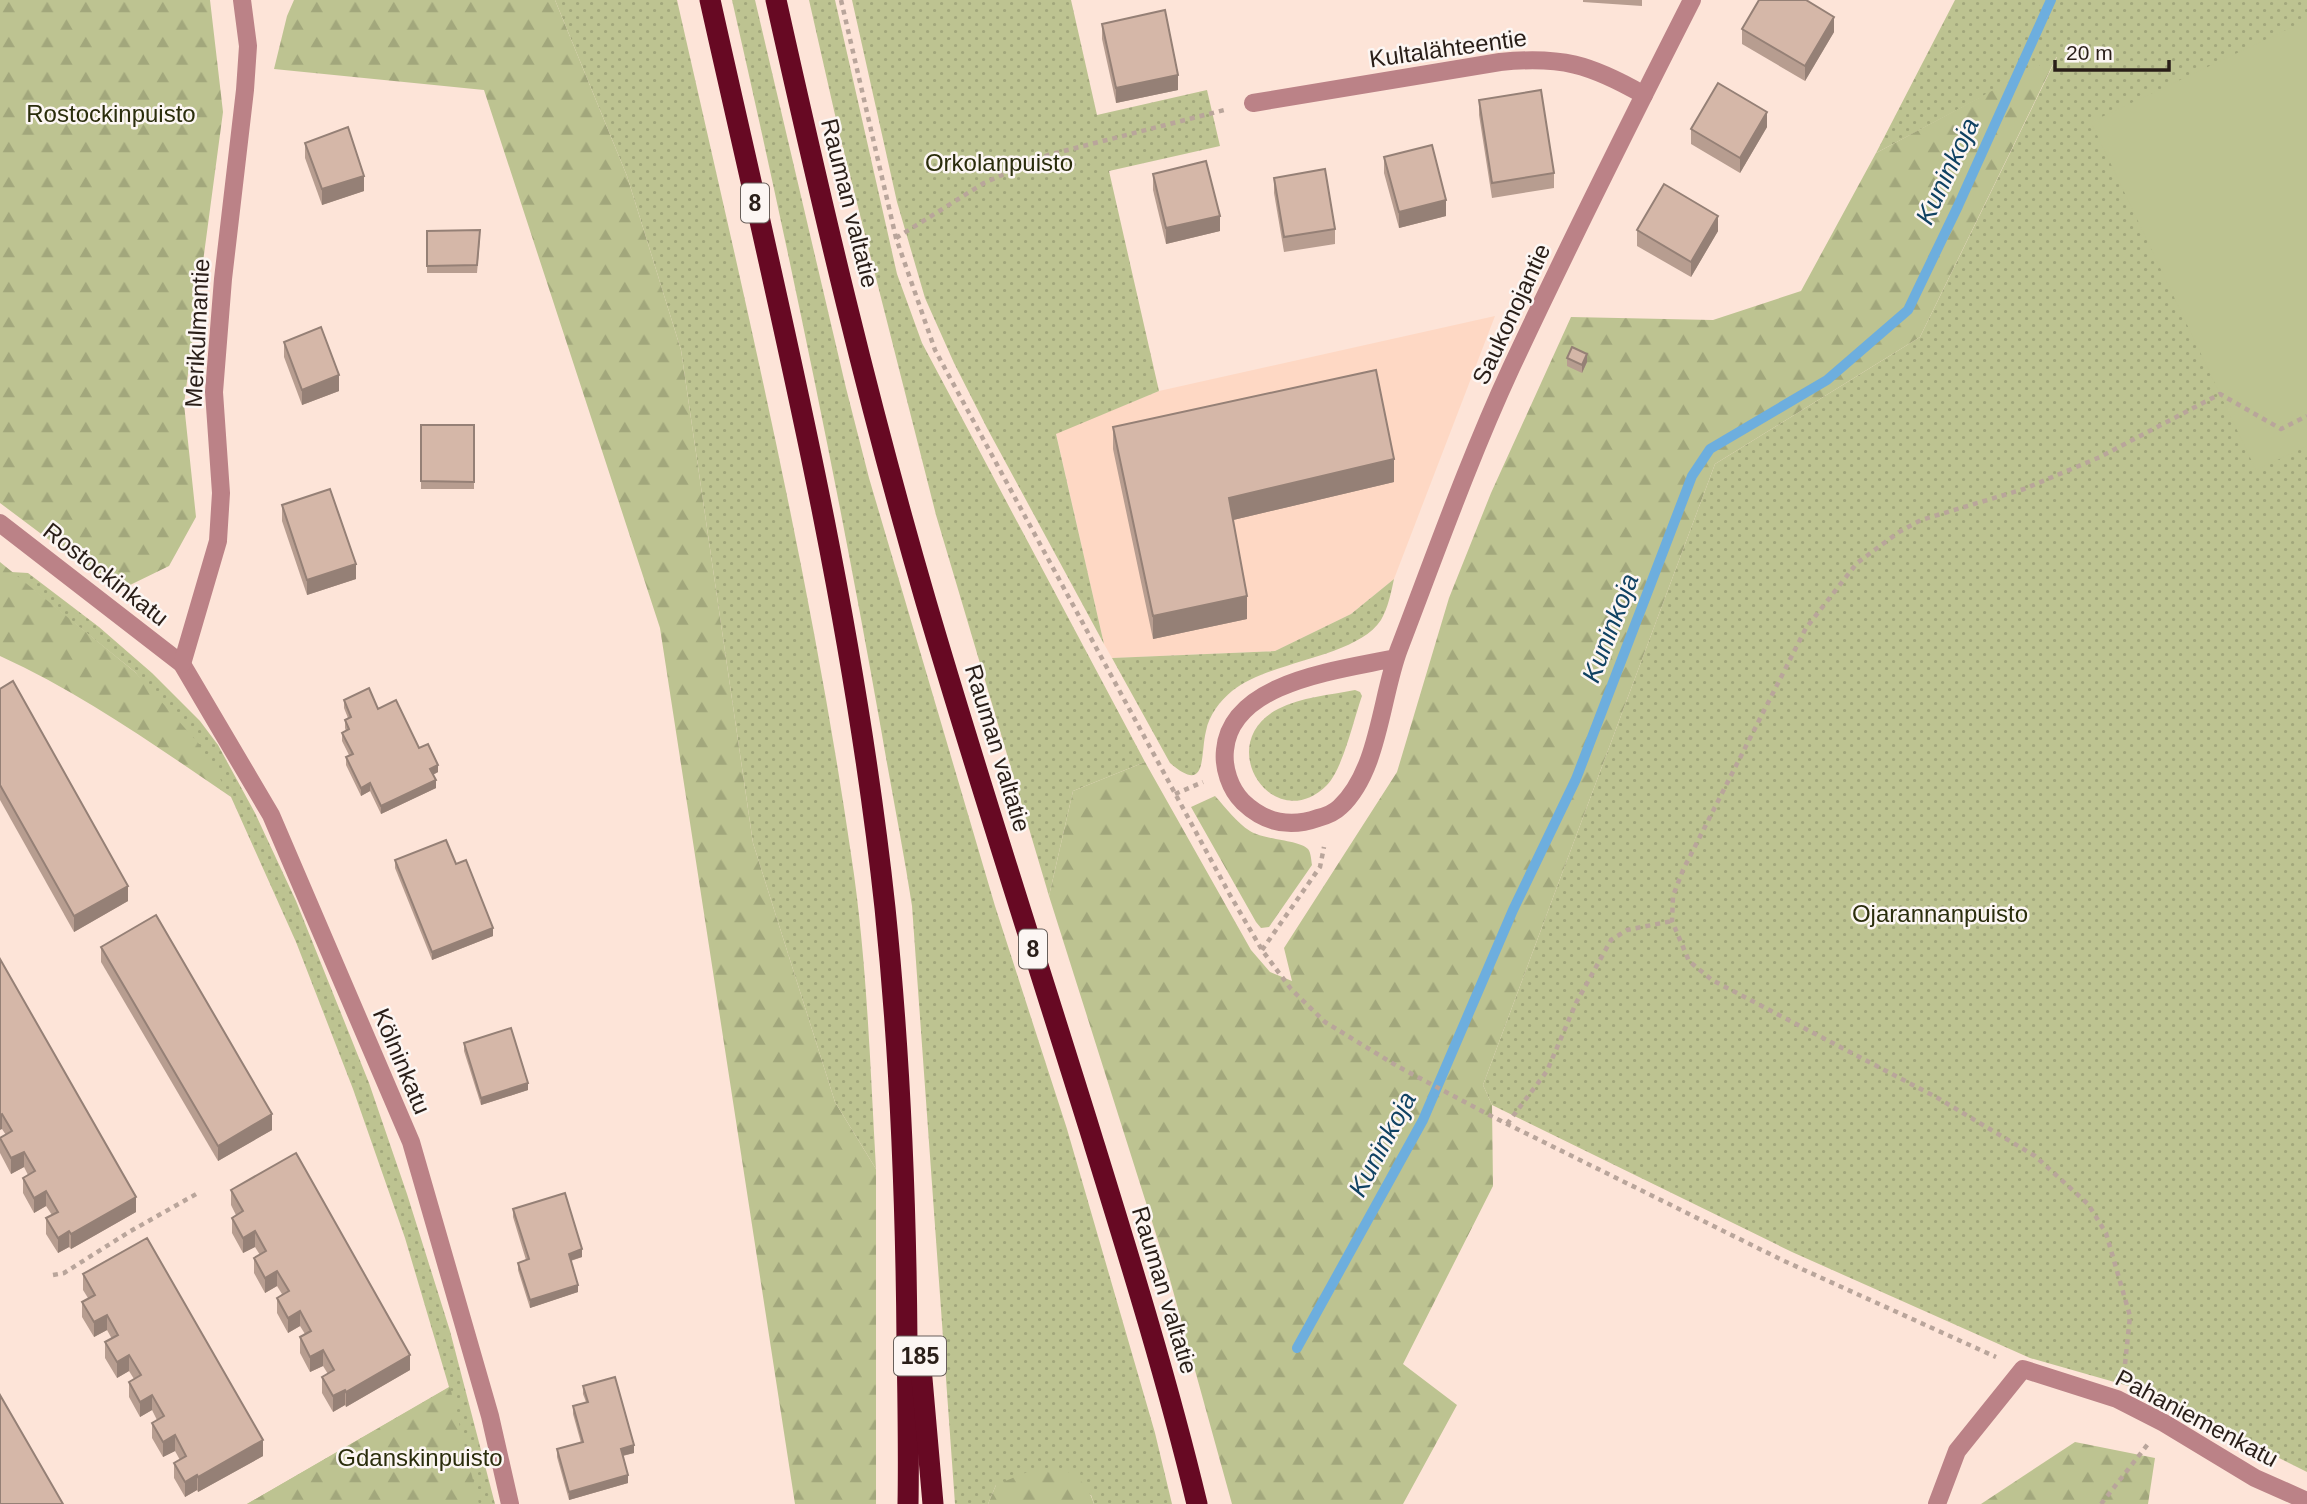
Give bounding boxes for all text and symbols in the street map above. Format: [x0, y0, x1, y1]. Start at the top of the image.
street label: Kultalähteentie [1367, 24, 1529, 72]
scale bar [2055, 28, 2169, 72]
text: 20 m [2066, 41, 2113, 64]
park label: Rostockinpuisto [26, 100, 196, 127]
water label: Kuninkoja [1909, 113, 1985, 229]
street label: Rauman valtatie [816, 116, 884, 290]
park label: Orkolanpuisto [925, 149, 1073, 176]
road number: 8 [741, 184, 769, 222]
street label: Saukonojantie [1467, 239, 1555, 389]
street label: Merikulmantie [180, 258, 214, 408]
street label: Rostockinkatu [38, 517, 174, 631]
water label: Kuninkoja [1576, 569, 1644, 687]
street label: Rauman valtatie [960, 661, 1036, 835]
park label: Ojarannanpuisto [1852, 900, 2028, 927]
road number: 8 [1019, 930, 1047, 968]
street label: Kölninkatu [368, 1004, 436, 1118]
water label: Kuninkoja [1342, 1087, 1422, 1201]
street label: Rauman valtatie [1127, 1203, 1203, 1377]
road number: 185 [894, 1336, 946, 1376]
street label: Pahaniemenkatu [2111, 1364, 2283, 1472]
park label: Gdanskinpuisto [337, 1444, 503, 1471]

